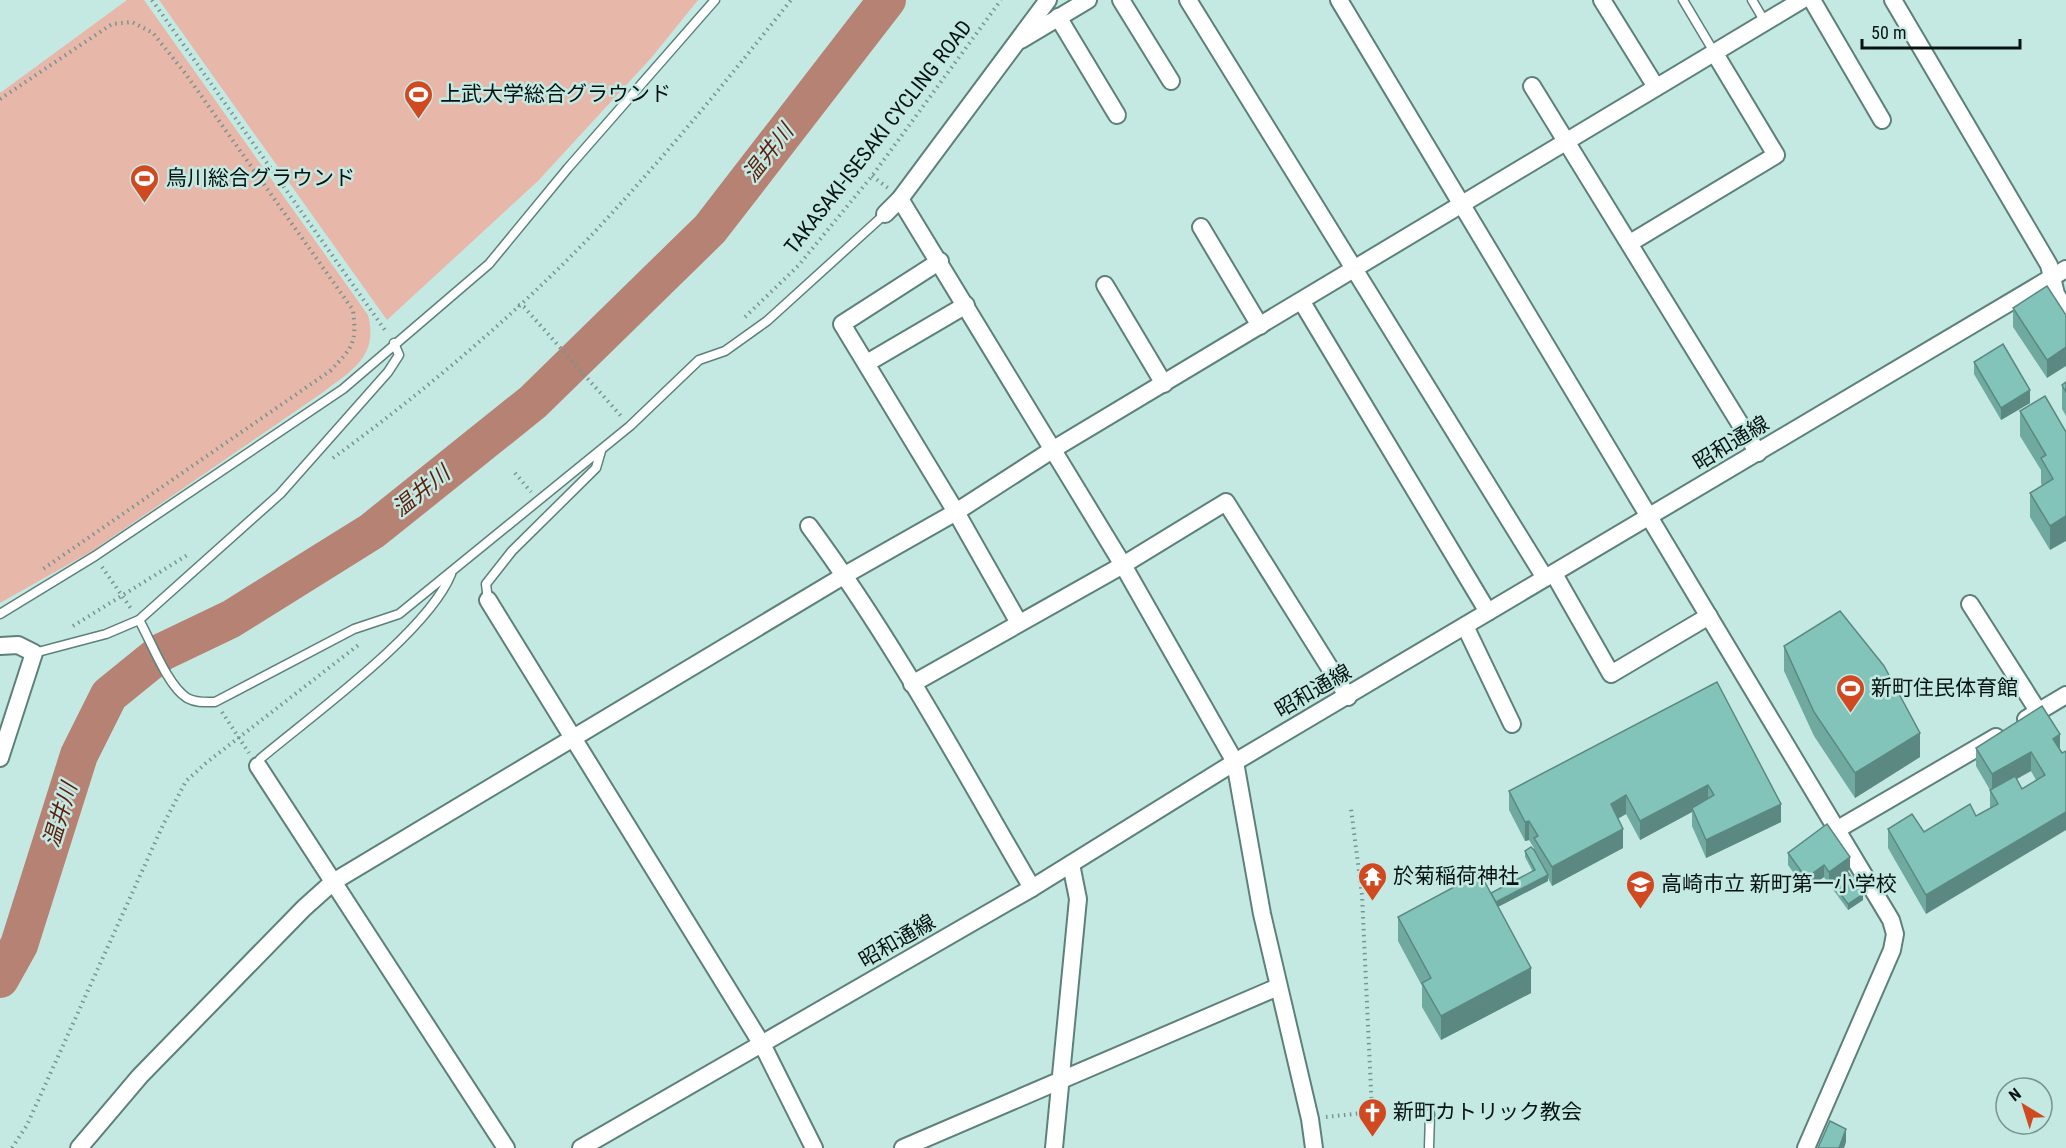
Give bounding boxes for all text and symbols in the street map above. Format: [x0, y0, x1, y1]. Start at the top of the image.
scale bar [1862, 12, 2020, 50]
street label: TAKASAKI-ISESAKI CYCLING ROAD [779, 16, 977, 258]
text: 50 m [1871, 22, 1906, 43]
sports icon: 上武大学総合グラウンド [403, 78, 435, 120]
place label: 上武大学総合グラウンド [440, 82, 671, 106]
water label: 温井川 [738, 118, 799, 187]
sports icon: 烏川総合グラウンド [129, 162, 161, 204]
place label: 烏川総合グラウンド [166, 166, 355, 190]
street label: 昭和通線 [1689, 411, 1773, 475]
water label: 温井川 [387, 459, 456, 521]
street label: 昭和通線 [1271, 660, 1355, 722]
sports icon: 新町住民体育館 [1834, 672, 1866, 714]
place label: 新町住民体育館 [1871, 676, 2018, 700]
water label: 温井川 [38, 778, 82, 850]
temple icon: 於菊稲荷神社 [1356, 860, 1388, 902]
place label: 於菊稲荷神社 [1393, 864, 1519, 888]
school or university icon: 高崎市立 新町第一小学校 [1624, 868, 1656, 910]
place label: 高崎市立 新町第一小学校 [1661, 872, 1897, 896]
street label: 昭和通線 [855, 910, 939, 972]
north arrow [1994, 1076, 2054, 1136]
text: N [2005, 1084, 2025, 1105]
church icon: 新町カトリック教会 [1356, 1096, 1388, 1138]
place label: 新町カトリック教会 [1393, 1100, 1582, 1124]

